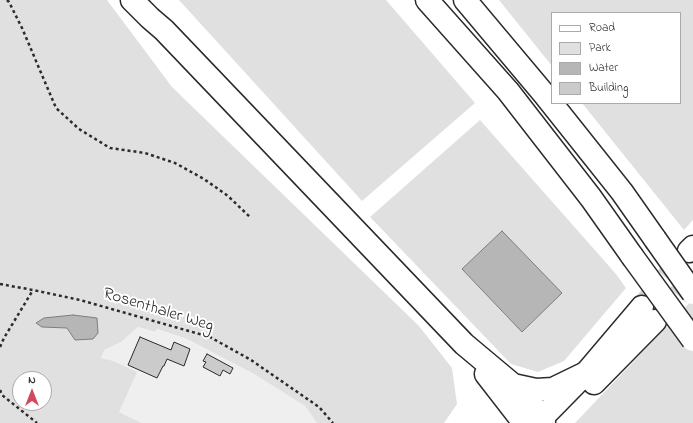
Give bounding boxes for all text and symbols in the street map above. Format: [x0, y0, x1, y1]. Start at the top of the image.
legend [551, 12, 681, 104]
text: Road [589, 19, 615, 37]
text: Park [589, 39, 611, 57]
text: Water [589, 59, 618, 77]
text: Building [589, 79, 628, 97]
street label: Rosenthaler Weg [100, 285, 216, 337]
north arrow [12, 371, 52, 411]
text: N [28, 372, 36, 388]

